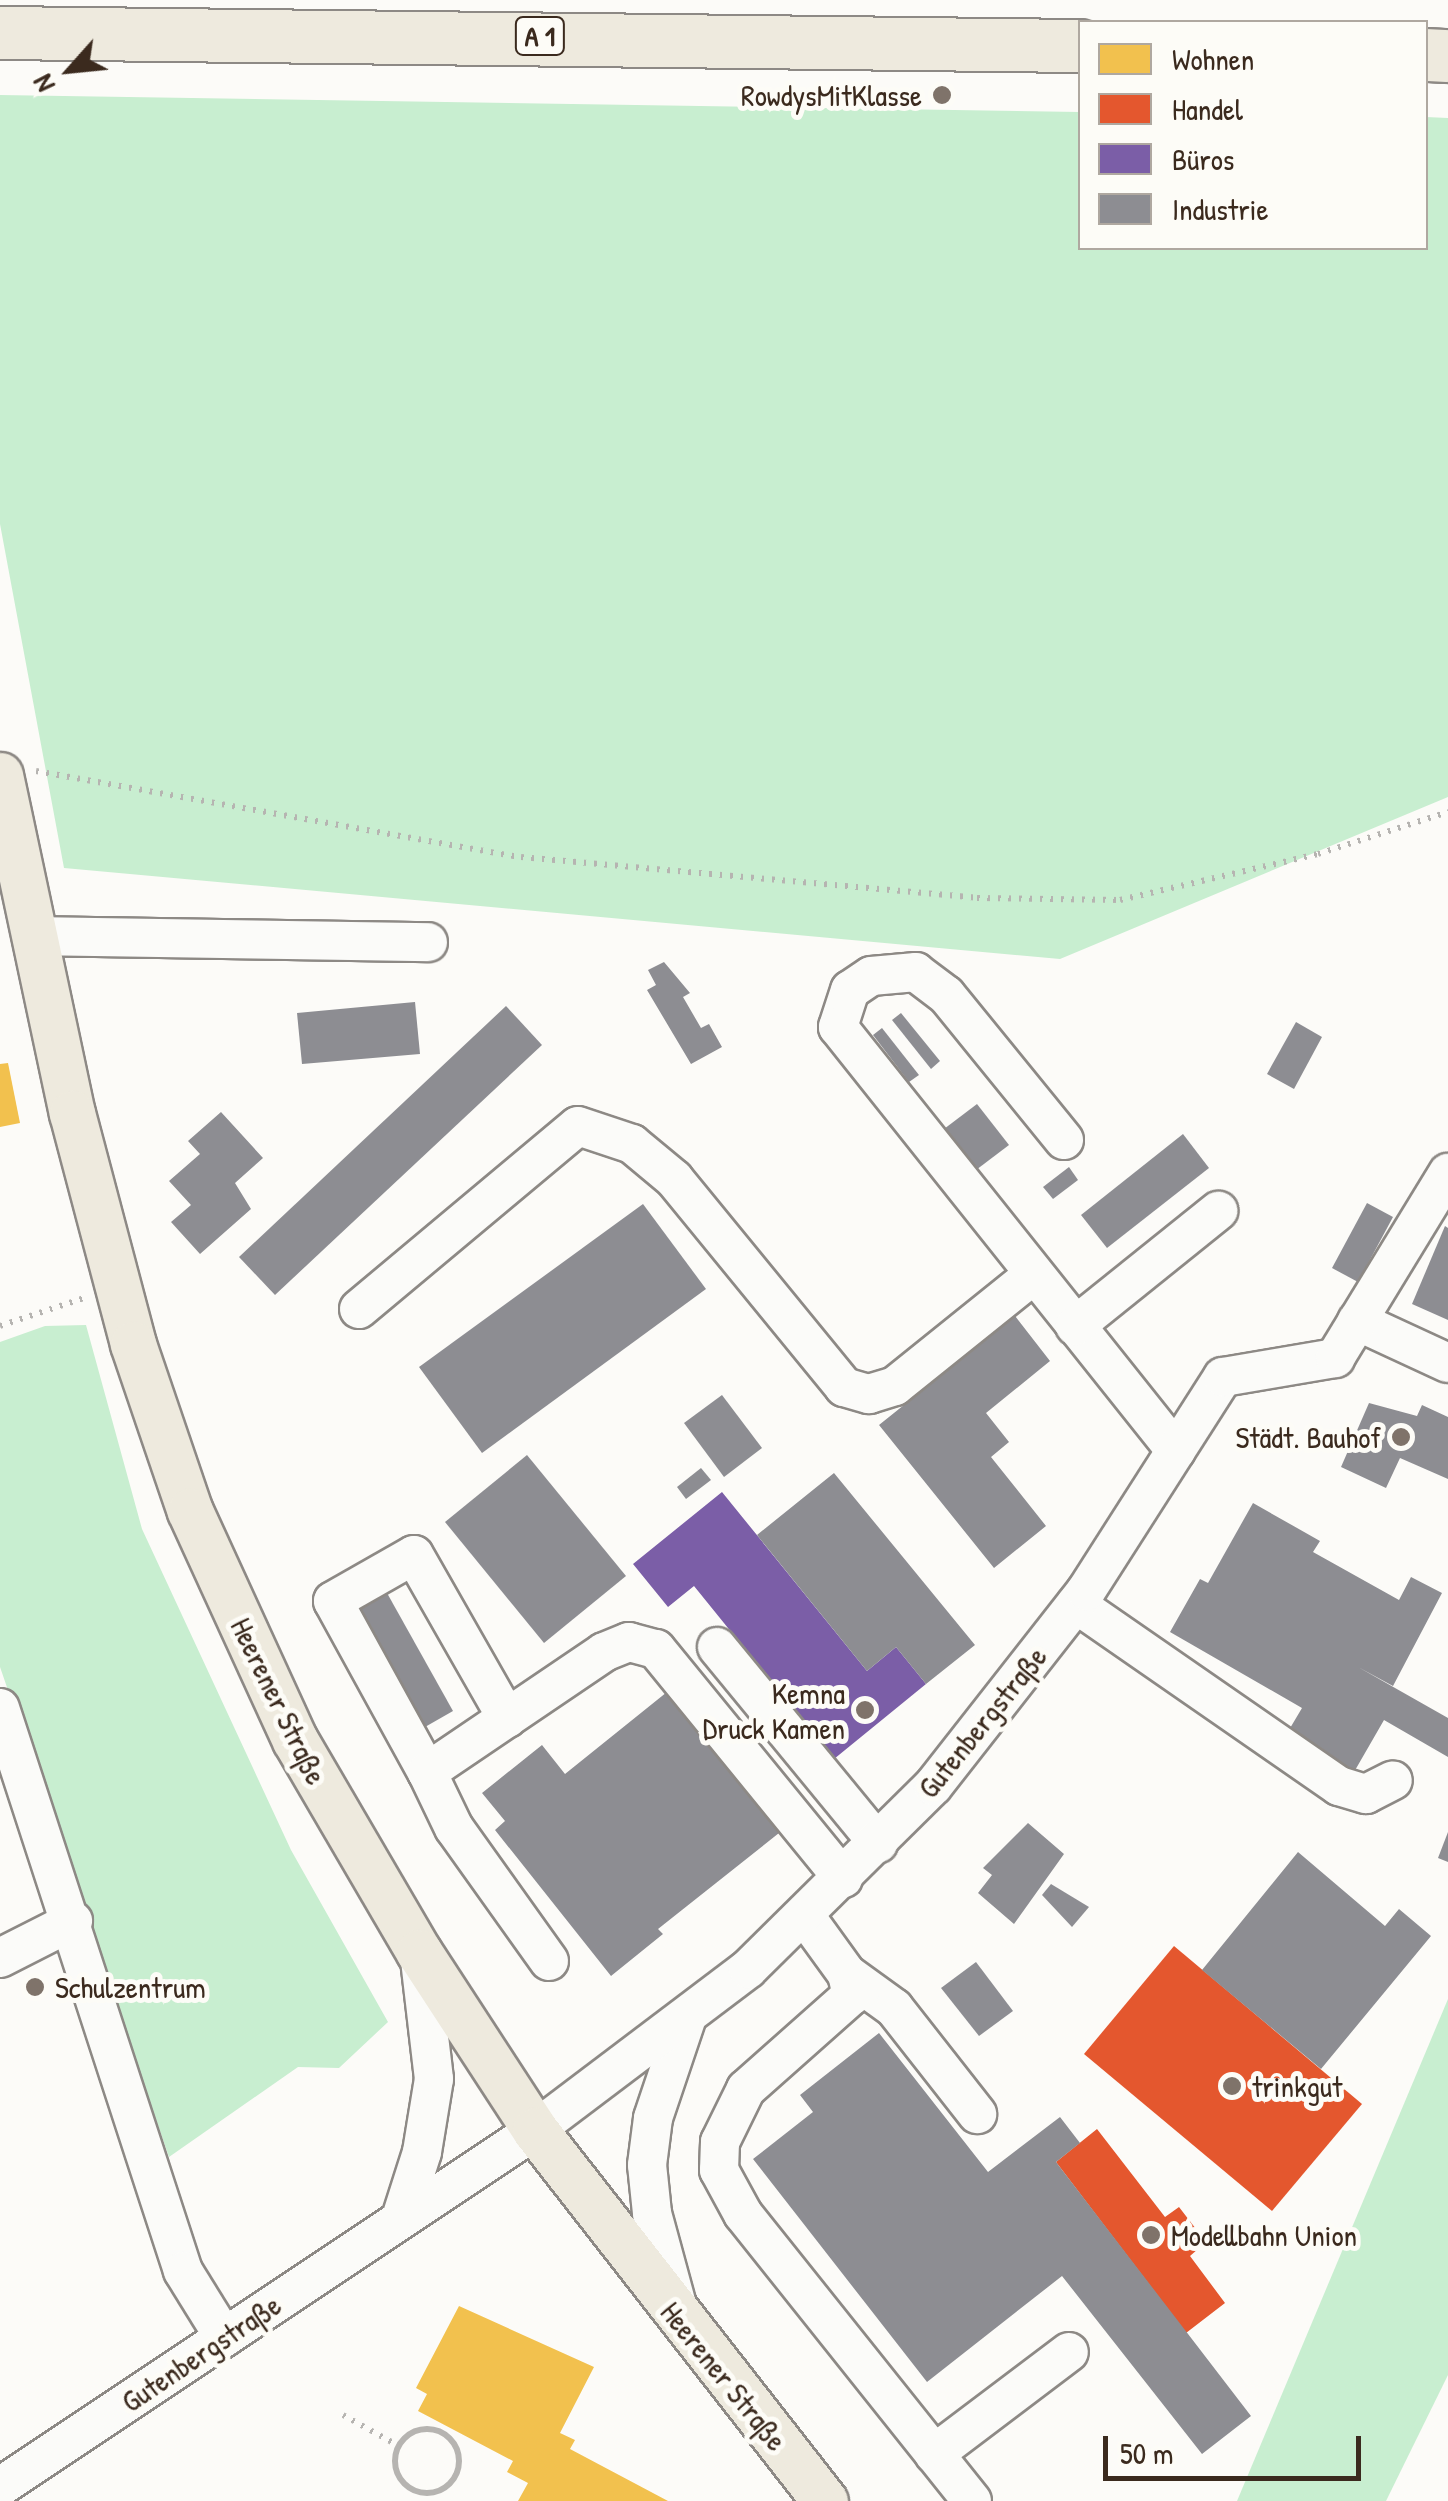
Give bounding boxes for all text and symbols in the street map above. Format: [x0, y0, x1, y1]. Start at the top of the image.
road number: A 1 [512, 13, 568, 59]
north arrow [20, 20, 120, 120]
legend [1078, 20, 1428, 250]
text: Wohnen [1172, 39, 1254, 79]
text: N [23, 68, 64, 99]
place label: RowdysMitKlasse [741, 77, 922, 113]
marker: RowdysMitKlasse [931, 84, 953, 106]
text: Handel [1172, 89, 1243, 129]
text: Büros [1172, 139, 1234, 179]
text: Industrie [1172, 189, 1268, 229]
place label: Städt. Bauhof [1235, 1419, 1381, 1455]
marker: Städt. Bauhof [1390, 1426, 1412, 1448]
street label: Heerener Straße [223, 1612, 335, 1790]
street label: Gutenbergstraße [910, 1639, 1054, 1805]
place label: Kemna Druck Kamen [703, 1675, 845, 1746]
marker: Kemna Druck Kamen [854, 1699, 876, 1721]
place label: Schulzentrum [55, 1969, 206, 2005]
marker: Schulzentrum [24, 1976, 46, 1998]
place label: trinkgut [1252, 2068, 1342, 2104]
marker: trinkgut [1221, 2075, 1243, 2097]
place label: Modellbahn Union [1171, 2217, 1357, 2253]
marker: Modellbahn Union [1140, 2224, 1162, 2246]
street label: Gutenbergstraße [114, 2287, 288, 2419]
street label: Heerener Straße [653, 2295, 795, 2457]
scale bar [1108, 2416, 1366, 2478]
text: 50 m [1120, 2433, 1173, 2473]

